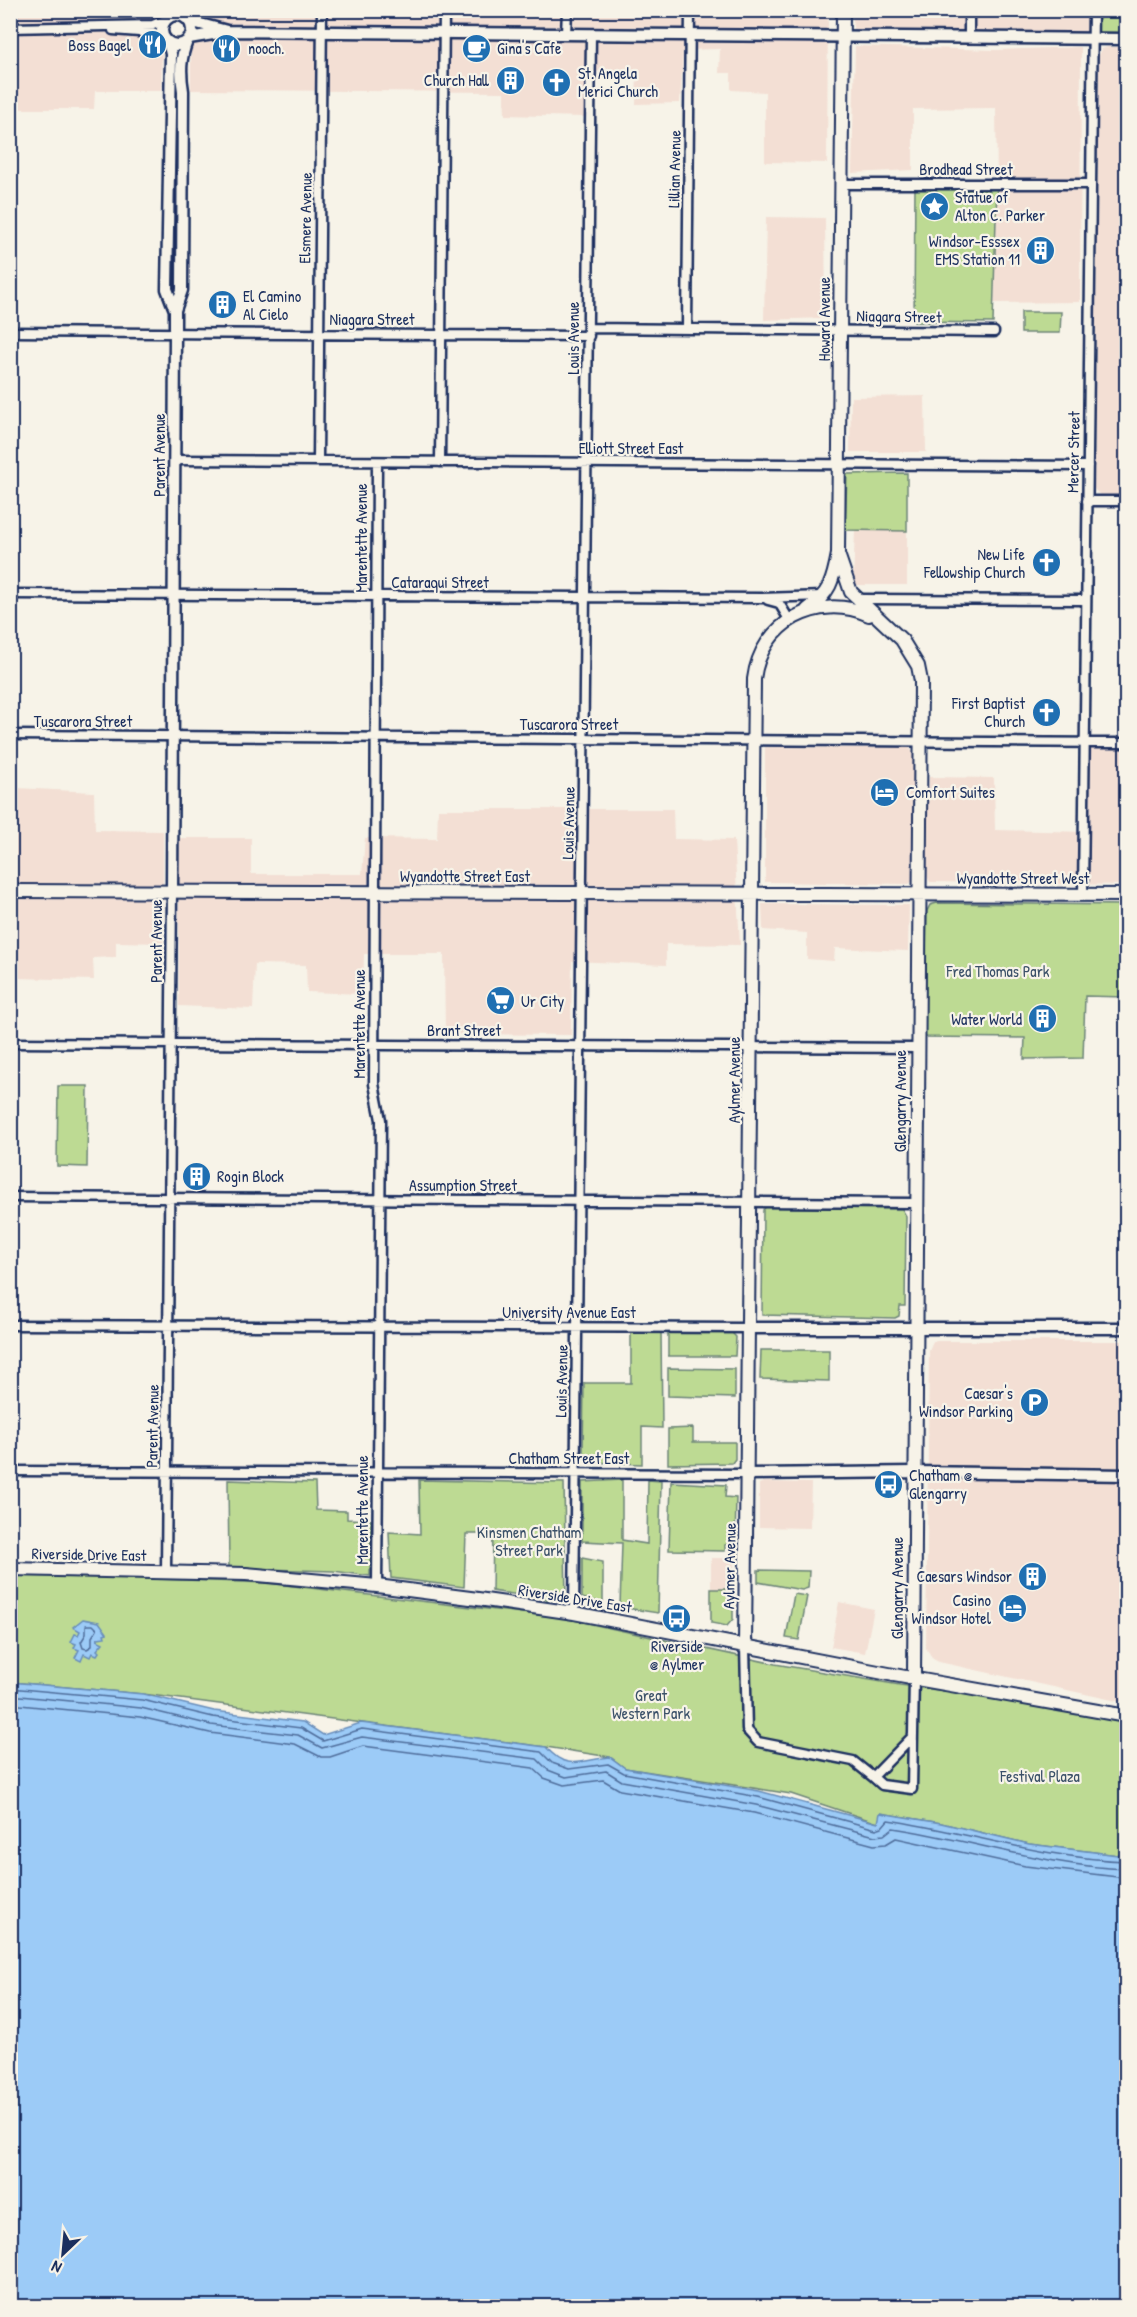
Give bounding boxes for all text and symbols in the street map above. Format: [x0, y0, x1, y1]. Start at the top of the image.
restaurant icon: Boss Bagel [136, 29, 168, 61]
restaurant icon: nooch. [211, 32, 243, 64]
cafe icon: Gina's Cafe [460, 32, 492, 64]
place label: Boss Bagel [68, 34, 132, 56]
place label: nooch. [248, 37, 284, 59]
place label: Gina's Cafe [497, 37, 562, 59]
place label: St. Angela Merici Church [578, 62, 658, 102]
building icon: Church Hall [494, 64, 526, 96]
church icon: St. Angela Merici Church [541, 66, 573, 98]
place label: Church Hall [424, 69, 489, 91]
street label: Lillian Avenue [662, 129, 686, 208]
street label: Brodhead Street [919, 158, 1013, 180]
street label: Elsmere Avenue [293, 171, 317, 264]
place label: Statue of Alton C. Parker [955, 186, 1045, 226]
place icon: Statue of Alton C. Parker [918, 190, 950, 222]
place label: Windsor-Esssex EMS Station 11 [929, 230, 1020, 270]
building icon: Windsor-Esssex EMS Station 11 [1025, 234, 1057, 266]
street label: Howard Avenue [813, 276, 835, 361]
place label: El Camino Al Cielo [243, 285, 302, 325]
building icon: El Camino Al Cielo [206, 289, 238, 321]
street label: Louis Avenue [562, 301, 584, 374]
street label: Niagara Street [856, 304, 942, 328]
street label: Niagara Street [329, 308, 415, 330]
street label: Mercer Street [1061, 410, 1085, 493]
street label: Parent Avenue [148, 413, 170, 497]
street label: Elliott Street East [579, 437, 684, 459]
street label: Marentette Avenue [350, 483, 372, 593]
place label: New Life Fellowship Church [923, 543, 1026, 583]
church icon: New Life Fellowship Church [1030, 547, 1062, 579]
street label: Cataraqui Street [391, 571, 489, 593]
place label: First Baptist Church [951, 692, 1025, 732]
church icon: First Baptist Church [1030, 696, 1062, 728]
street label: Tuscarora Street [34, 710, 133, 732]
street label: Tuscarora Street [520, 713, 619, 735]
hotel icon: Comfort Suites [869, 776, 901, 808]
place label: Comfort Suites [906, 781, 995, 803]
street label: Louis Avenue [556, 786, 580, 860]
street label: Wyandotte Street East [400, 865, 530, 887]
street label: Wyandotte Street West [957, 867, 1090, 889]
street label: Parent Avenue [145, 899, 167, 983]
park label: Fred Thomas Park [946, 960, 1050, 982]
street label: Marentette Avenue [348, 969, 370, 1079]
supermarket icon: Ur City [484, 985, 516, 1017]
place label: Ur City [521, 990, 564, 1012]
building icon: Water World [1027, 1003, 1059, 1035]
place label: Water World [951, 1008, 1022, 1030]
street label: Brant Street [427, 1019, 502, 1041]
street label: Aylmer Avenue [723, 1036, 745, 1123]
street label: Glengarry Avenue [889, 1049, 911, 1152]
building icon: Rogin Block [180, 1160, 212, 1192]
place label: Rogin Block [217, 1165, 284, 1187]
street label: Assumption Street [409, 1174, 517, 1196]
street label: University Avenue East [502, 1301, 636, 1323]
street label: Louis Avenue [549, 1344, 573, 1418]
place label: Caesar's Windsor Parking [919, 1382, 1013, 1422]
street label: Parent Avenue [140, 1383, 164, 1468]
parking icon: Caesar's Windsor Parking [1018, 1386, 1050, 1418]
street label: Chatham Street East [509, 1447, 630, 1469]
street label: Marentette Avenue [351, 1455, 373, 1565]
place label: Chatham @ Glengarry [909, 1464, 973, 1504]
bus stop icon: Chatham @ Glengarry [872, 1468, 904, 1500]
park label: Kinsmen Chatham Street Park [477, 1521, 581, 1561]
street label: Aylmer Avenue [717, 1522, 741, 1609]
street label: Glengarry Avenue [886, 1536, 908, 1639]
street label: Riverside Drive East [32, 1542, 147, 1566]
building icon: Caesars Windsor [1017, 1560, 1049, 1592]
place label: Caesars Windsor [916, 1565, 1012, 1587]
street label: Riverside Drive East [517, 1578, 634, 1618]
place label: Casino Windsor Hotel [912, 1589, 992, 1629]
hotel icon: Casino Windsor Hotel [996, 1593, 1028, 1625]
bus stop icon: Riverside @ Aylmer [661, 1602, 693, 1634]
place label: Riverside @ Aylmer [650, 1635, 704, 1675]
park label: Great Western Park [612, 1684, 690, 1724]
park label: Festival Plaza [999, 1765, 1080, 1787]
north arrow [33, 2224, 93, 2284]
text: N [47, 2256, 65, 2279]

